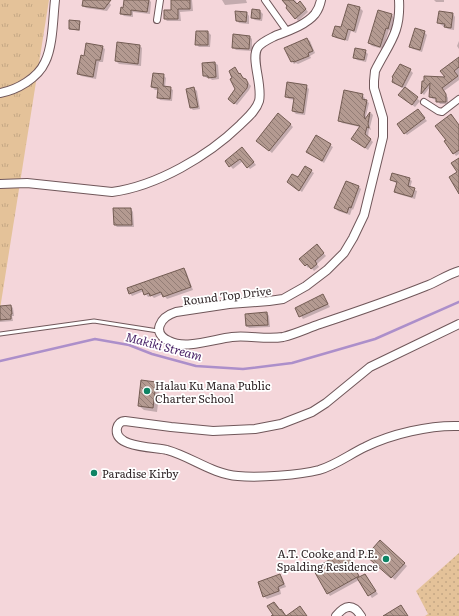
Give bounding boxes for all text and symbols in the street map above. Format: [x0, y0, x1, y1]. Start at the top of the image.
street label: Round Top Drive [182, 282, 272, 308]
water label: Makiki Stream [124, 327, 205, 365]
place label: Halau Ku Mana Public Charter School [155, 377, 271, 406]
marker: Halau Ku Mana Public Charter School [142, 386, 152, 396]
place label: Paradise Kirby [102, 465, 179, 481]
marker: Paradise Kirby [89, 468, 99, 478]
place label: A.T. Cooke and P.E. Spalding Residence [277, 545, 378, 574]
marker: A.T. Cooke and P.E. Spalding Residence [381, 554, 391, 564]

